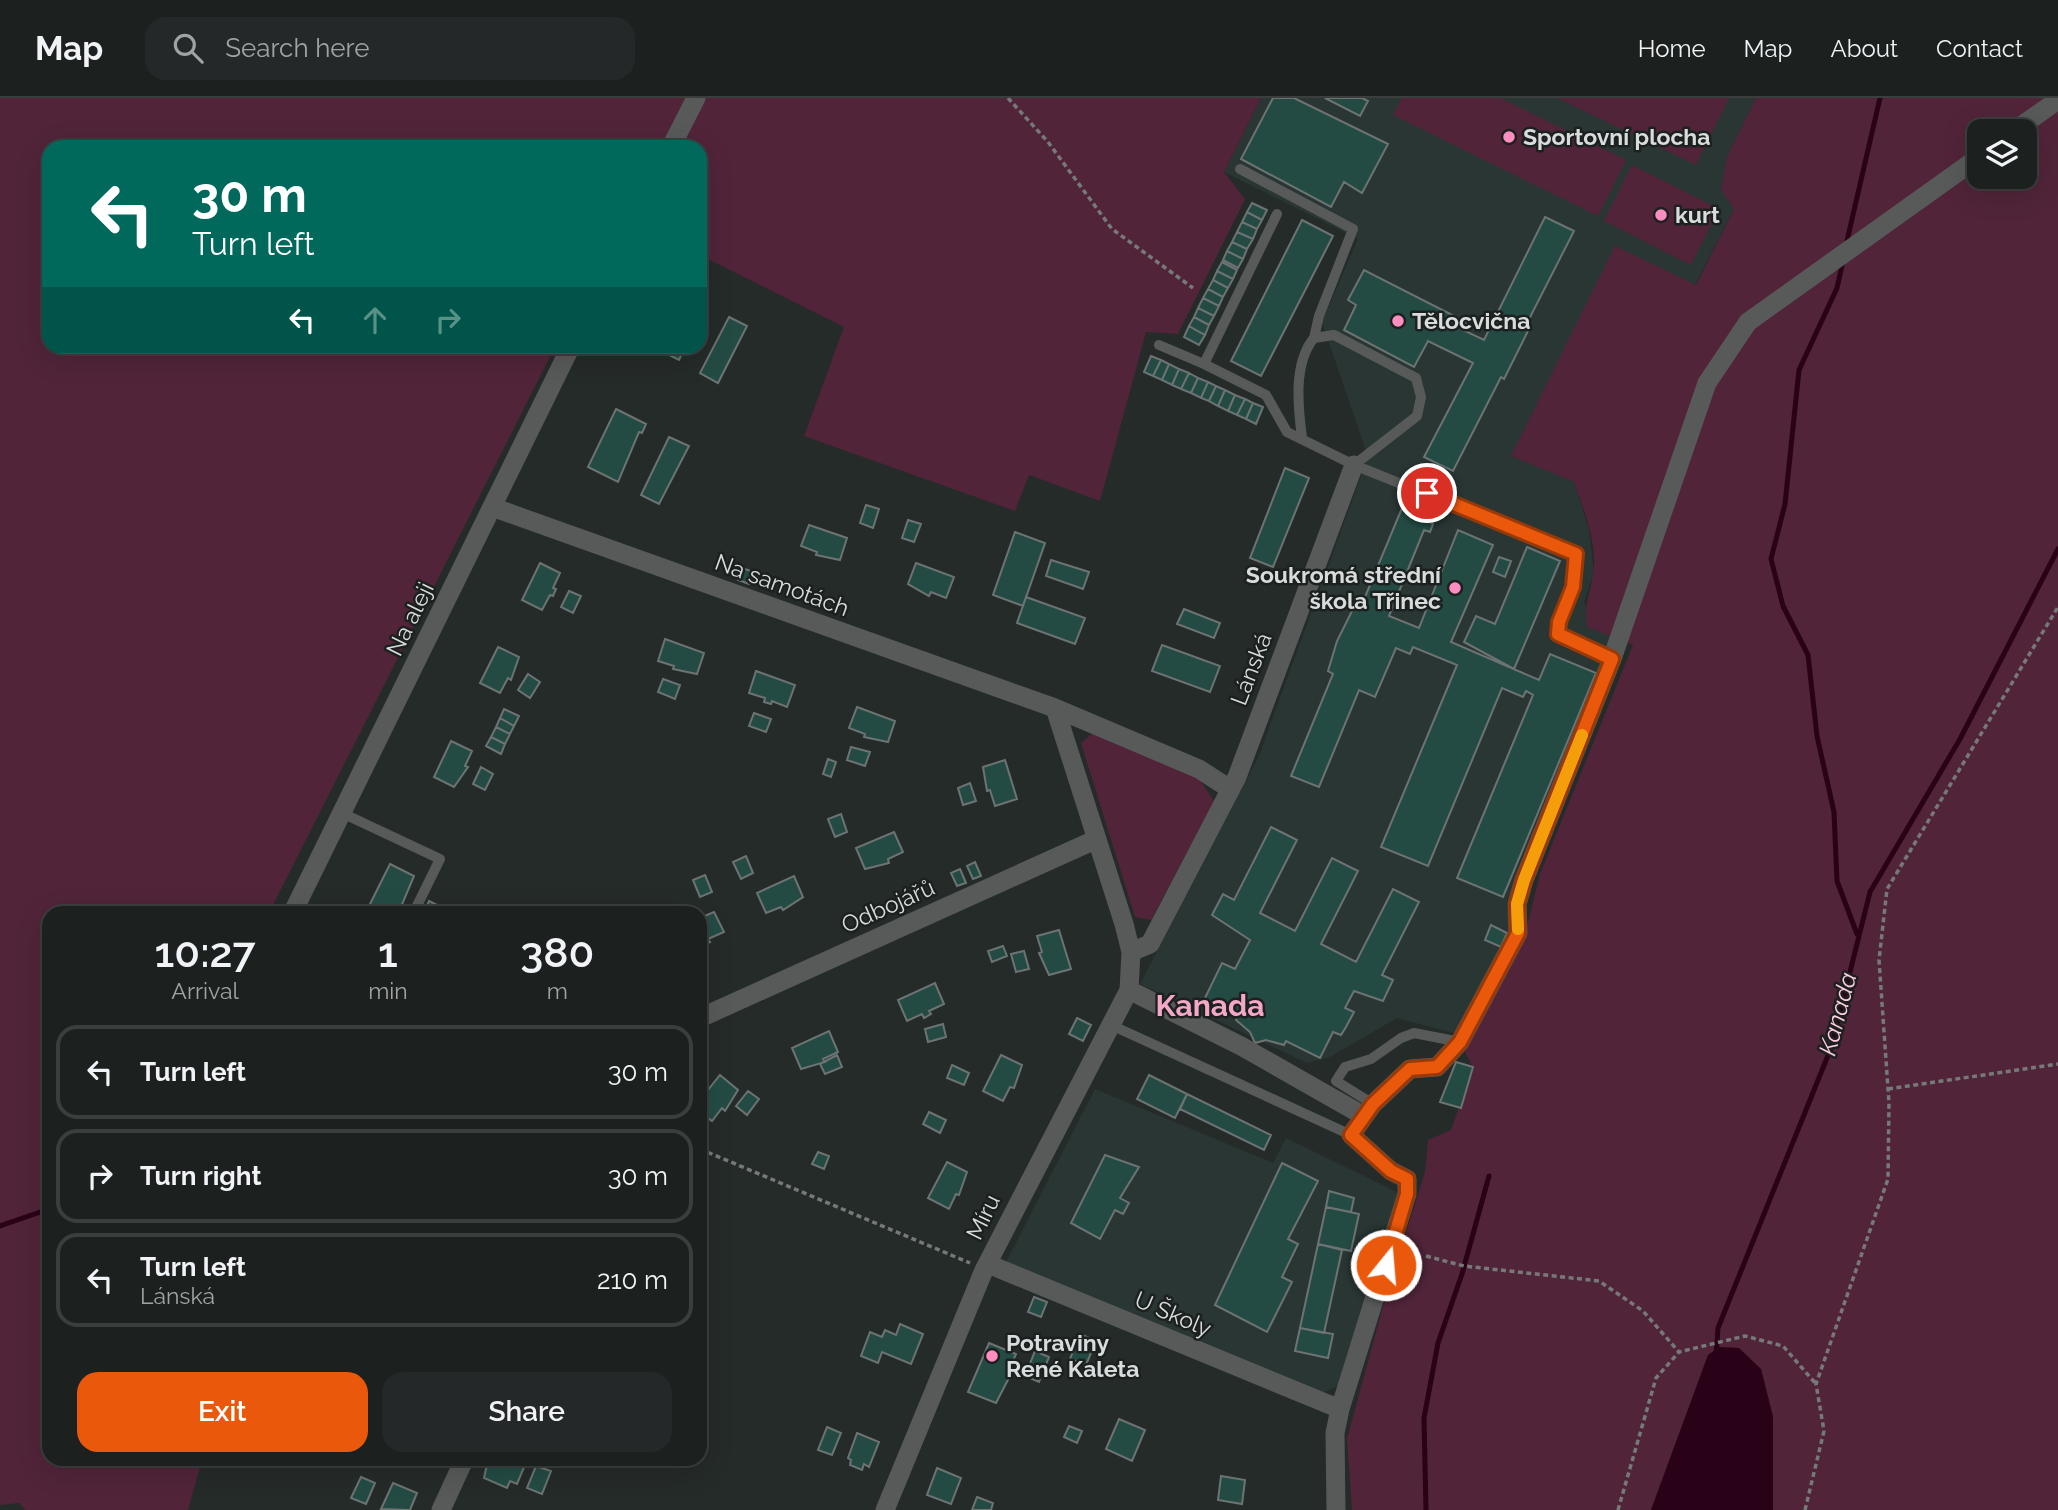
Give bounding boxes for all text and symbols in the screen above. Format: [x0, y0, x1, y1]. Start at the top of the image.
search box [145, 17, 635, 80]
text: Map [35, 29, 103, 68]
icon: search [169, 29, 207, 67]
text: Search here [225, 33, 370, 63]
text: Home [1638, 34, 1706, 63]
text: Map [1744, 34, 1792, 63]
text: About [1830, 34, 1898, 63]
text: Contact [1936, 34, 2023, 63]
map controls [1967, 119, 2037, 189]
button: layers [1967, 119, 2037, 189]
place label: Sportovní plocha [1523, 123, 1710, 150]
marker: Sportovní plocha [1501, 129, 1517, 145]
text: 30 m [192, 166, 307, 223]
icon: left [77, 168, 168, 259]
place label: kurt [1675, 201, 1720, 228]
marker: kurt [1653, 207, 1669, 223]
text: Turn left [192, 225, 314, 262]
icon: left [283, 301, 321, 339]
icon: ahead [356, 301, 394, 339]
icon: right [429, 301, 467, 339]
place label: Tělocvična [1412, 307, 1530, 334]
marker: Tělocvična [1390, 313, 1406, 329]
pin [1397, 463, 1457, 523]
icon: arrive [1408, 474, 1446, 512]
street label: Na samotách [711, 548, 853, 621]
place label: Soukromá střední škola Třinec [1246, 561, 1442, 614]
street label: Na aleji [380, 578, 439, 660]
marker: Soukromá střední škola Třinec [1447, 580, 1463, 596]
street label: Lánská [1224, 629, 1277, 709]
street label: Odbojářů [837, 873, 938, 938]
text: 10:27 [155, 928, 256, 977]
text: 1 [378, 928, 398, 977]
text: 380 [520, 928, 594, 977]
water label: Kanada [1813, 969, 1862, 1059]
text: Arrival [171, 977, 239, 1004]
text: min [368, 977, 408, 1004]
text: m [547, 977, 568, 1004]
district label: Kanada [1155, 988, 1265, 1023]
icon: left [81, 1053, 119, 1091]
text: Turn left [140, 1057, 246, 1087]
text: 30 m [608, 1057, 668, 1087]
icon: right [81, 1157, 119, 1195]
text: Turn right [140, 1161, 261, 1191]
text: 30 m [608, 1161, 668, 1191]
street label: Míru [960, 1190, 1005, 1244]
position arrow [1349, 1228, 1423, 1302]
text: Turn left [140, 1252, 246, 1282]
icon: left [81, 1261, 119, 1299]
text: 210 m [597, 1265, 668, 1295]
text: Lánská [140, 1282, 215, 1309]
street label: U Školy [1131, 1285, 1216, 1342]
place label: Potraviny René Kaleta [1006, 1329, 1139, 1382]
marker: Potraviny René Kaleta [984, 1348, 1000, 1364]
button: Exit [77, 1372, 368, 1452]
button: Share [382, 1372, 672, 1452]

